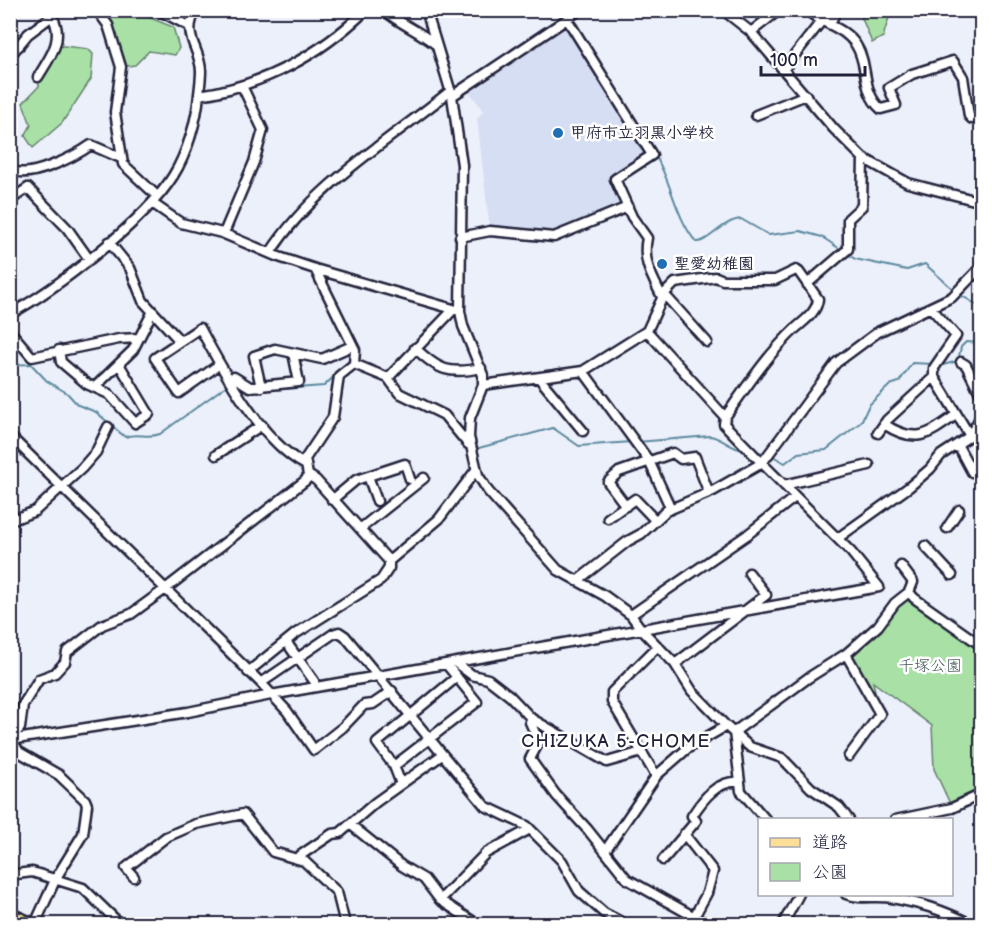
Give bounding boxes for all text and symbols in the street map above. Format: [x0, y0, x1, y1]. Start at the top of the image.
scale bar [761, 39, 864, 77]
text: 100 m [770, 50, 818, 71]
place label: 甲府市立羽黒小学校 [570, 124, 714, 143]
marker: 甲府市立羽黒小学校 [551, 126, 565, 140]
place label: 聖愛幼稚園 [674, 255, 754, 274]
marker: 聖愛幼稚園 [655, 257, 669, 271]
park label: 千塚公園 [898, 657, 962, 676]
district label: CHIZUKA 5-CHOME [521, 731, 711, 752]
legend [758, 818, 953, 896]
text: 道路 [812, 832, 848, 853]
text: 公園 [812, 862, 848, 883]

